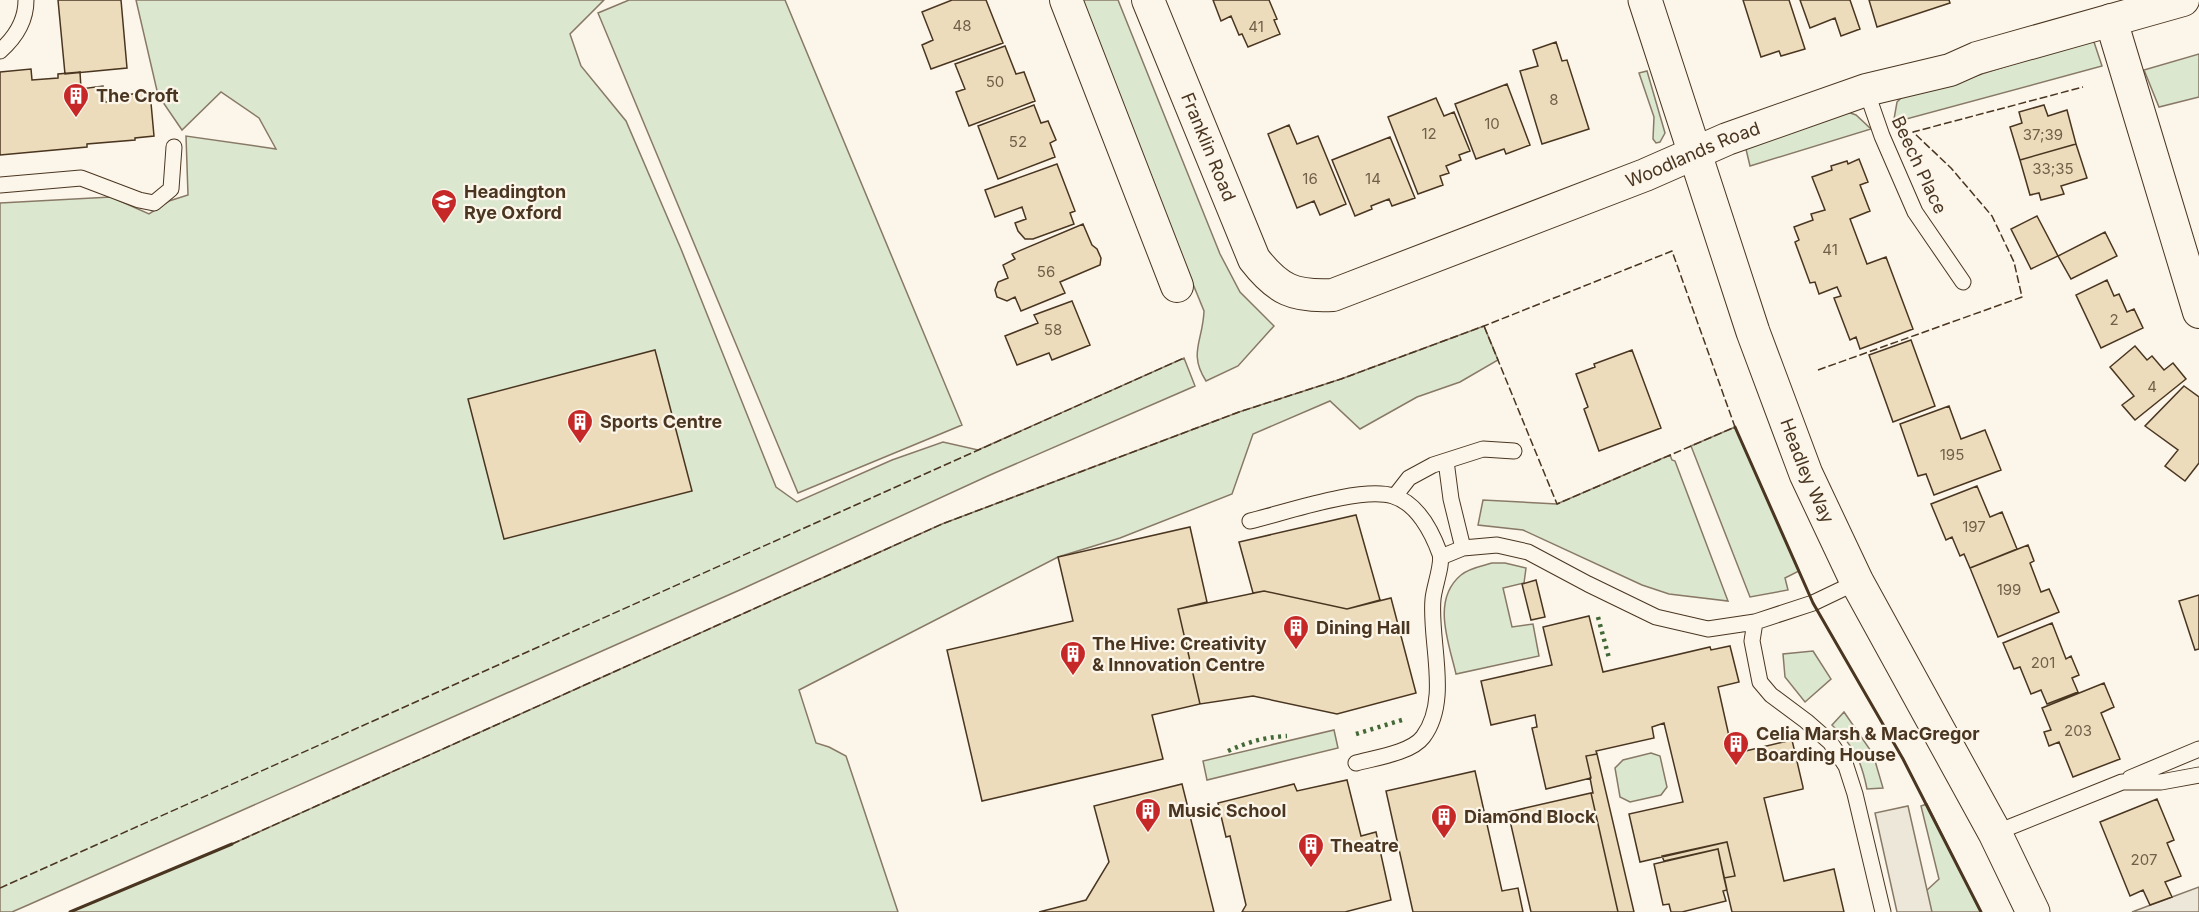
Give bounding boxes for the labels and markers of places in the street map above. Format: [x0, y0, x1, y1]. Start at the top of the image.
building icon: The Croft [61, 81, 91, 119]
place label: The Croft [96, 85, 179, 106]
place label: Headington Rye Oxford [464, 181, 566, 223]
school or university icon: Headington Rye Oxford [429, 187, 459, 225]
building icon: Sports Centre [565, 407, 595, 445]
place label: Sports Centre [600, 411, 722, 432]
building icon: Dining Hall [1281, 613, 1311, 651]
place label: Dining Hall [1316, 617, 1410, 638]
place label: The Hive: Creativity & Innovation Centre [1092, 633, 1267, 675]
building icon: The Hive: Creativity & Innovation Centre [1058, 639, 1088, 677]
place label: Celia Marsh & MacGregor Boarding House [1756, 723, 1980, 765]
building icon: Celia Marsh & MacGregor Boarding House [1721, 729, 1751, 767]
building icon: Music School [1133, 796, 1163, 834]
place label: Music School [1168, 800, 1286, 821]
building icon: Diamond Block [1429, 802, 1459, 840]
place label: Diamond Block [1464, 806, 1596, 827]
building icon: Theatre [1296, 831, 1326, 869]
place label: Theatre [1330, 835, 1399, 856]

